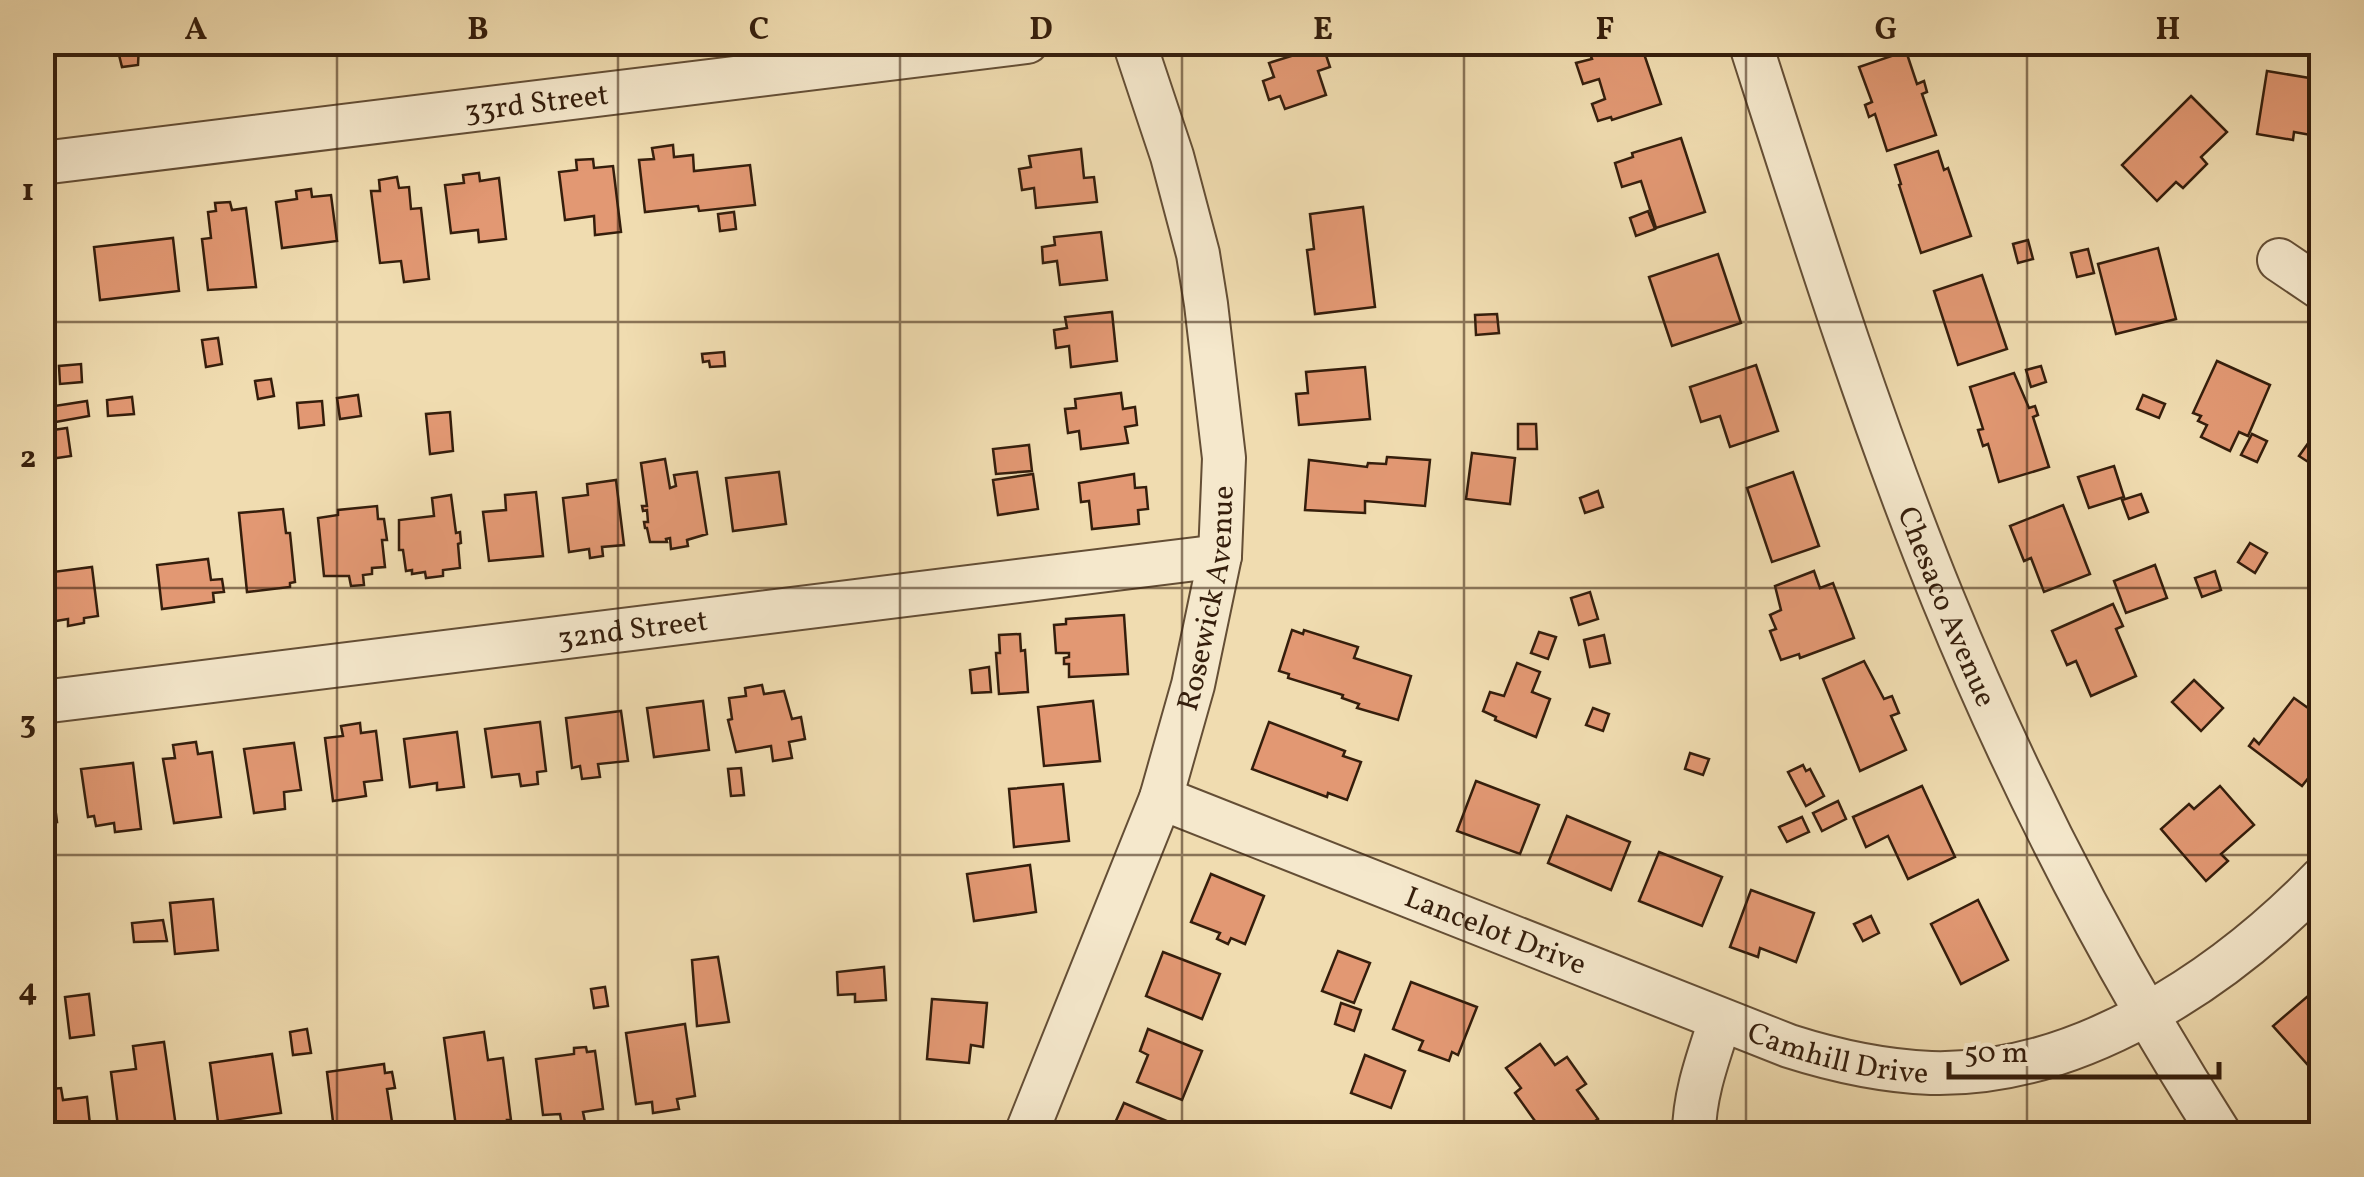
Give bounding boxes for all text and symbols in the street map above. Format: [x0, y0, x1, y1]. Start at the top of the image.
text: A [185, 9, 208, 53]
text: B [467, 9, 489, 53]
text: C [749, 9, 769, 53]
text: D [1029, 9, 1053, 53]
text: E [1313, 9, 1333, 53]
text: F [1596, 9, 1615, 53]
text: G [1875, 9, 1897, 53]
text: H [2156, 9, 2180, 53]
street label: 33rd Street [462, 75, 611, 134]
text: 1 [22, 170, 34, 214]
text: 2 [20, 437, 36, 481]
street label: Rosewick Avenue [1168, 485, 1246, 716]
street label: Chesaco Avenue [1886, 501, 2006, 714]
street label: 32nd Street [555, 601, 710, 661]
text: 3 [20, 703, 36, 747]
street label: Lancelot Drive [1398, 877, 1592, 987]
text: 4 [18, 970, 38, 1014]
street label: Camhill Drive [1741, 1013, 1930, 1096]
scale bar [1949, 1017, 2219, 1079]
text: 50 m [1964, 1033, 2028, 1075]

